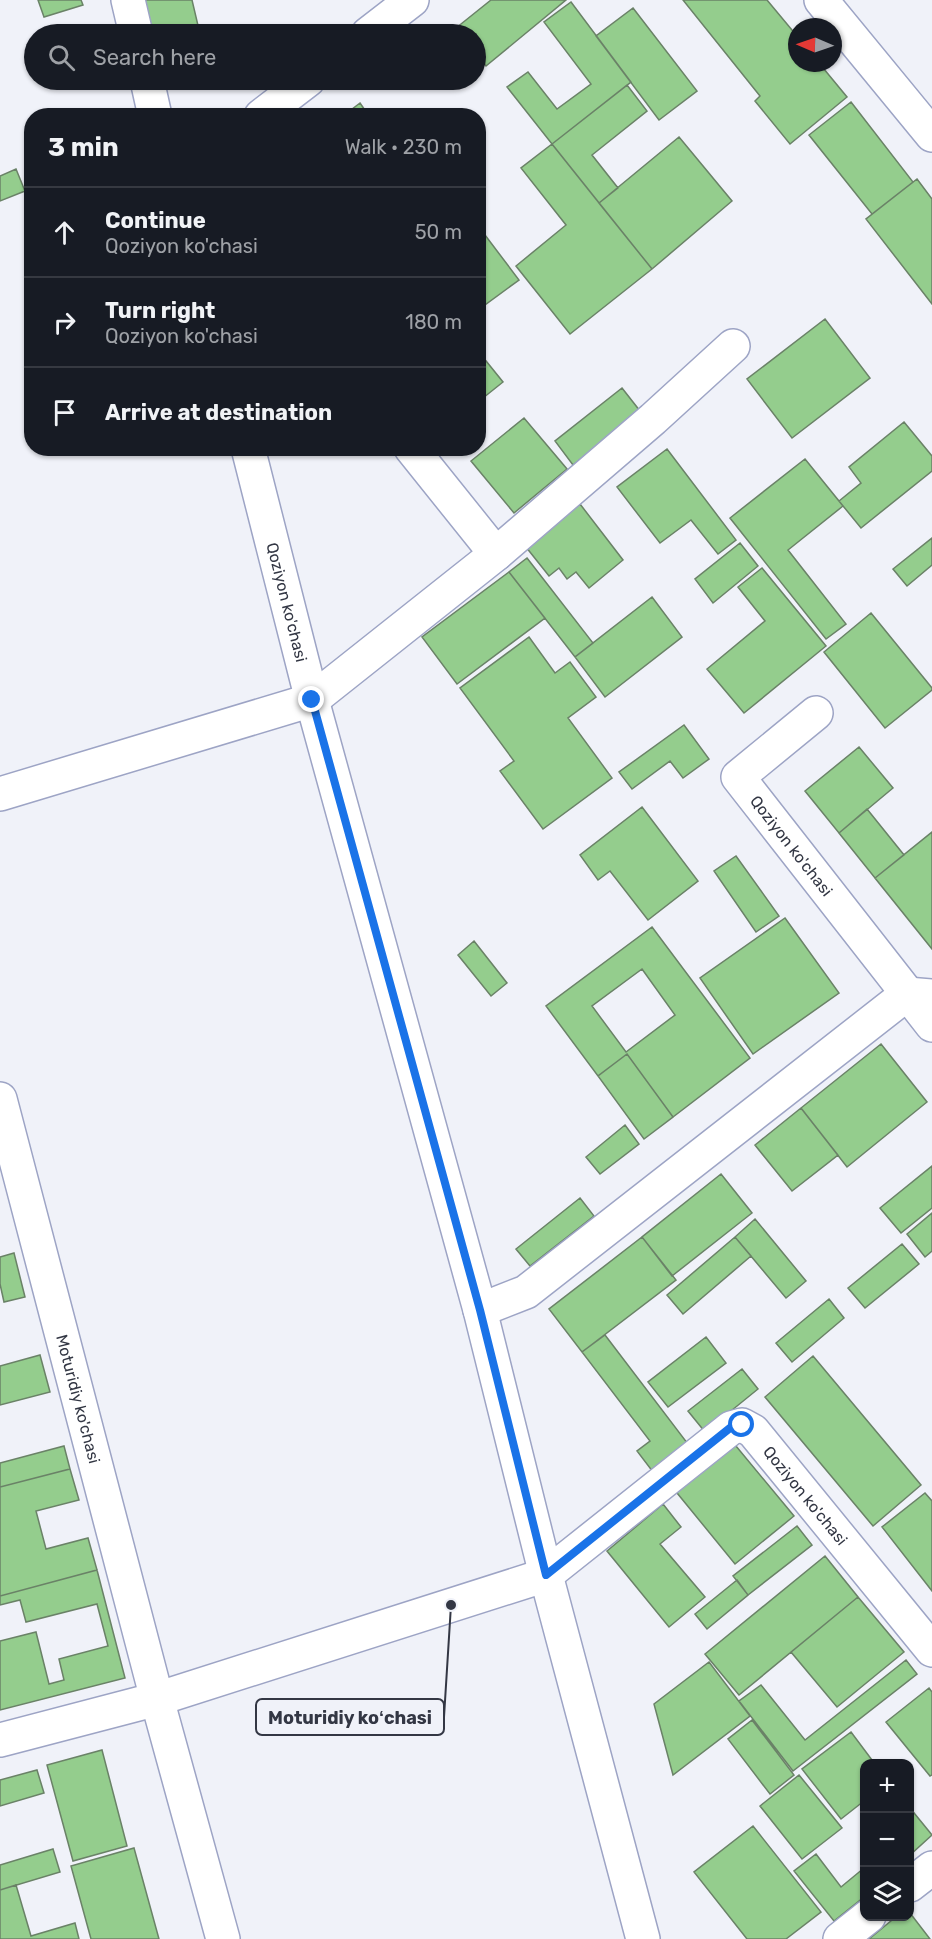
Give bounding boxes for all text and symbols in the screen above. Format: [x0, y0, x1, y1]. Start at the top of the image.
north arrow [788, 18, 842, 72]
search box [24, 24, 486, 90]
icon: search [45, 41, 78, 74]
text: Search here [93, 44, 216, 71]
text: 3 min [48, 132, 119, 163]
text: Walk · 230 m [345, 135, 462, 159]
text: Continue [105, 207, 206, 234]
icon: ahead [48, 216, 81, 249]
text: 50 m [415, 220, 462, 244]
text: Qoziyon ko'chasi [105, 234, 258, 258]
text: Turn right [105, 297, 215, 324]
icon: right [48, 306, 81, 339]
text: 180 m [405, 310, 462, 334]
text: Qoziyon ko'chasi [105, 324, 258, 348]
icon: arrive [48, 396, 81, 429]
text: Arrive at destination [105, 399, 332, 426]
street label: Qoziyon ko'chasi [263, 540, 311, 664]
route end [298, 686, 324, 712]
street label: Qoziyon ko'chasi [746, 792, 837, 900]
street label: Moturidiy ko'chasi [53, 1332, 104, 1465]
route start [728, 1411, 754, 1437]
street label: Qoziyon ko'chasi [760, 1442, 852, 1549]
callout: Moturidiy koʻchasi [256, 1699, 444, 1735]
text: Moturidiy koʻchasi [268, 1707, 432, 1729]
map controls [860, 1759, 914, 1921]
button: + [860, 1759, 914, 1813]
button: − [860, 1813, 914, 1867]
button: layers [860, 1867, 914, 1921]

